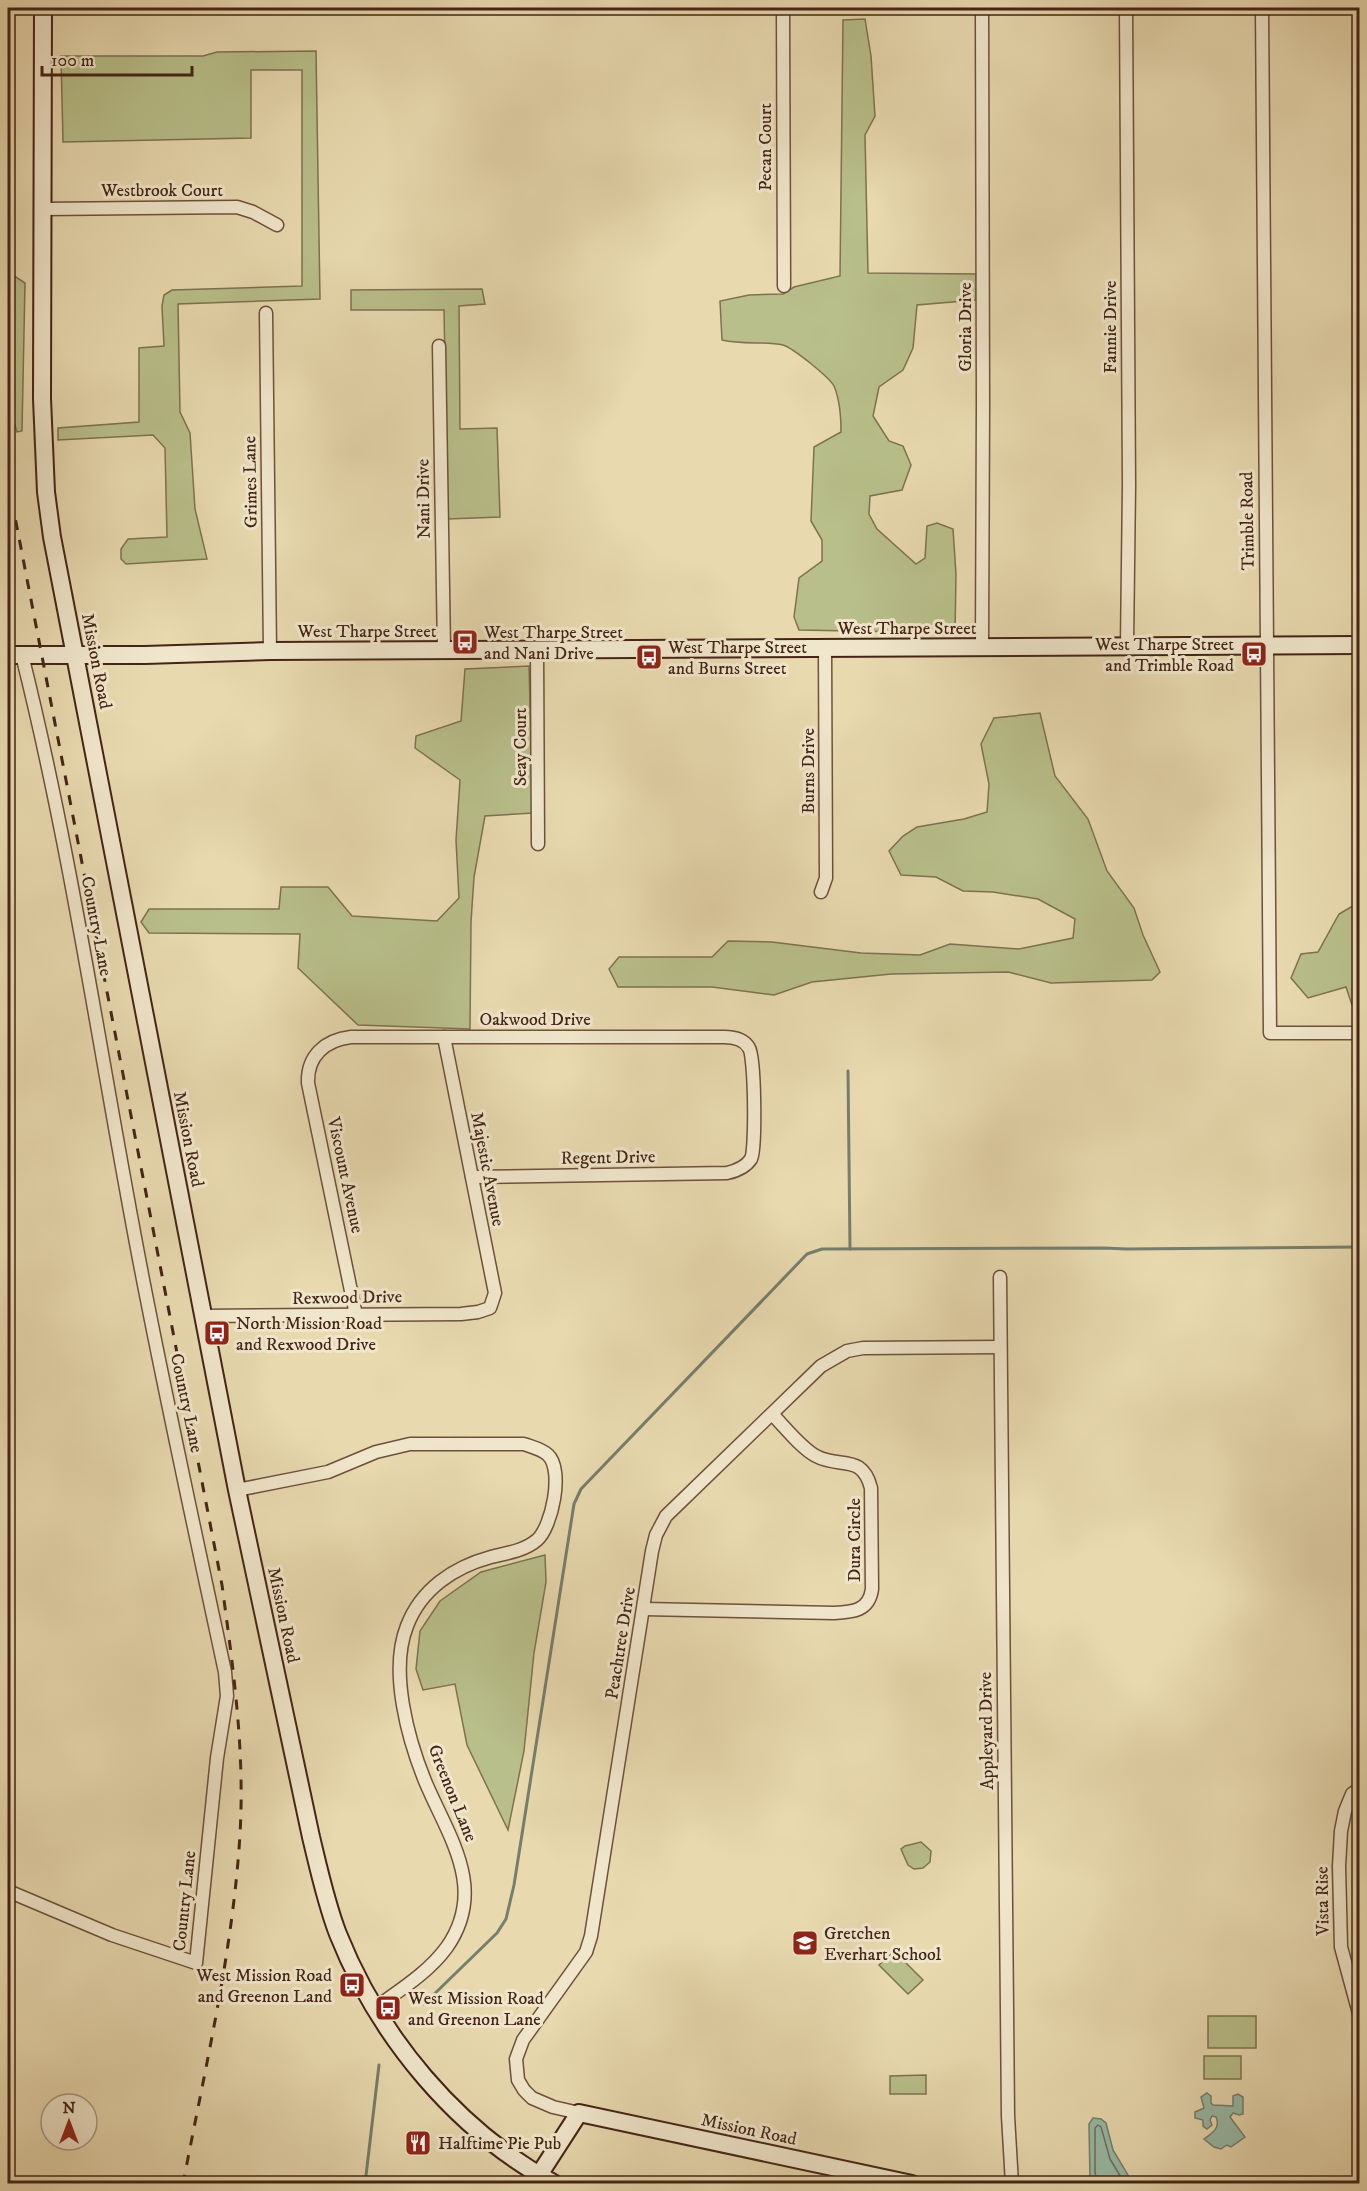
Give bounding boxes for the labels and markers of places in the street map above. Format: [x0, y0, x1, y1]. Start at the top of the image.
place label: West Tharpe Street and Nani Drive [483, 622, 623, 665]
bus stop icon: West Tharpe Street and Nani Drive [450, 627, 480, 657]
place label: West Tharpe Street and Trimble Road [1094, 634, 1234, 677]
place label: West Tharpe Street and Burns Street [667, 637, 807, 680]
bus stop icon: West Tharpe Street and Trimble Road [1239, 639, 1269, 669]
bus stop icon: West Tharpe Street and Burns Street [634, 642, 664, 672]
place label: North Mission Road and Rexwood Drive [236, 1313, 382, 1356]
bus stop icon: North Mission Road and Rexwood Drive [202, 1318, 232, 1348]
place label: Gretchen Everhart School [824, 1923, 942, 1966]
school or university icon: Gretchen Everhart School [790, 1928, 820, 1958]
place label: West Mission Road and Greenon Land [195, 1965, 332, 2008]
bus stop icon: West Mission Road and Greenon Land [337, 1970, 367, 2000]
place label: West Mission Road and Greenon Lane [407, 1988, 544, 2031]
bus stop icon: West Mission Road and Greenon Lane [373, 1993, 403, 2023]
restaurant icon: Halftime Pie Pub [403, 2128, 433, 2158]
place label: Halftime Pie Pub [438, 2133, 561, 2155]

